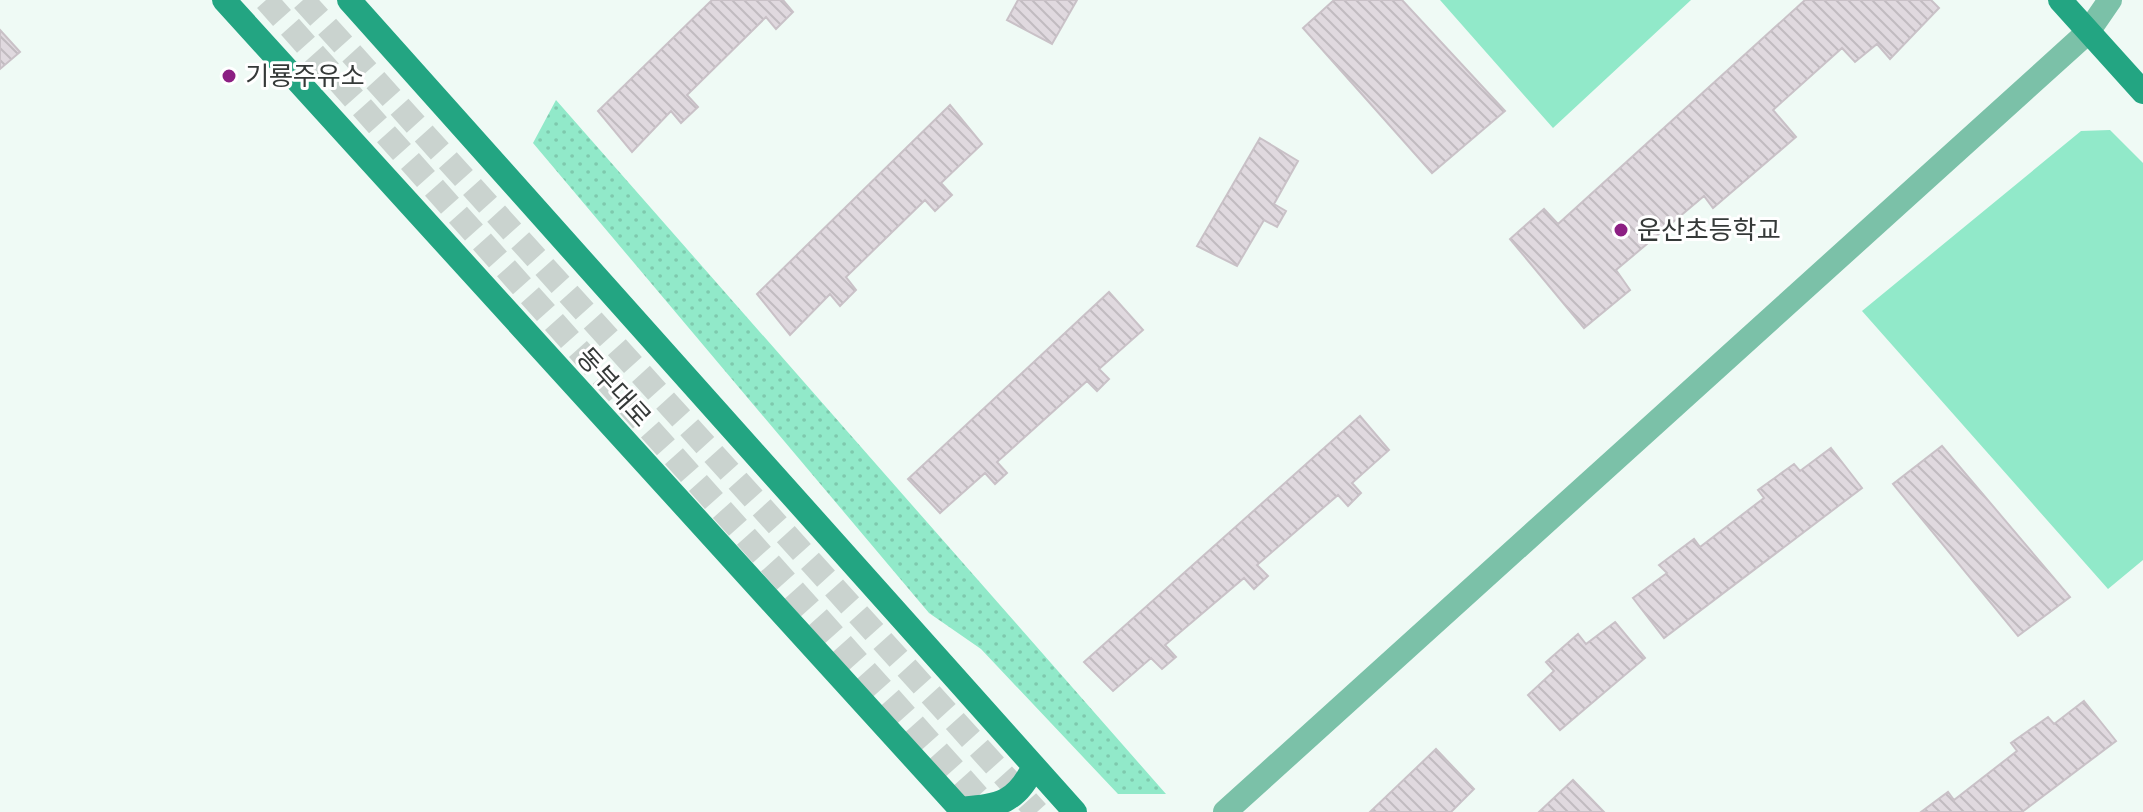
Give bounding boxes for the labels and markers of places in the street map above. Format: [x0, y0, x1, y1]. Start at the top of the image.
place label: 기룡주유소 [245, 58, 365, 92]
marker: 기룡주유소 [220, 67, 238, 85]
place label: 운산초등학교 [1637, 212, 1781, 246]
marker: 운산초등학교 [1612, 221, 1630, 239]

